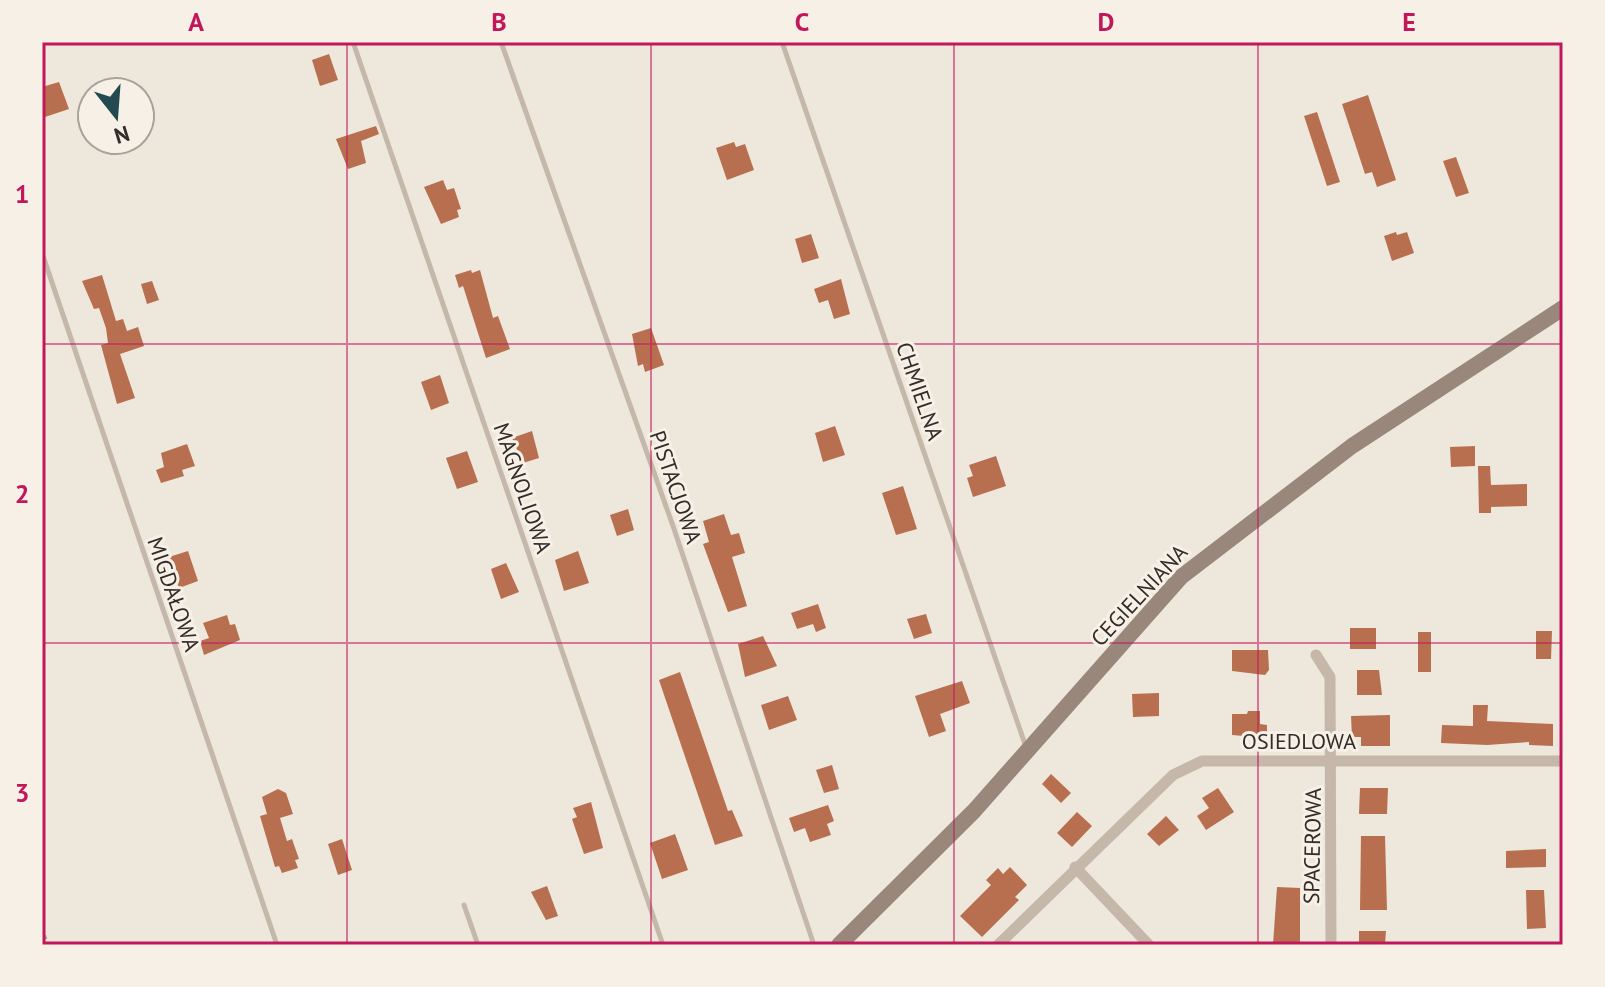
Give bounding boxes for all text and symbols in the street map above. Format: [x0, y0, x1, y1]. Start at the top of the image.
text: A [188, 5, 204, 38]
text: B [491, 5, 507, 38]
text: C [795, 5, 809, 38]
text: D [1098, 5, 1114, 38]
text: E [1402, 5, 1416, 38]
north arrow [76, 76, 156, 156]
text: N [111, 120, 133, 151]
text: 1 [15, 177, 29, 210]
street label: CHMIELNA [890, 338, 950, 444]
street label: MAGNOLIOWA [488, 419, 558, 557]
street label: PISTACJOWA [644, 427, 708, 547]
text: 2 [15, 477, 29, 510]
street label: MIGDAŁOWA [141, 533, 207, 655]
street label: CEGIELNIANA [1085, 538, 1193, 652]
street label: OSIEDLOWA [1242, 727, 1356, 755]
text: 3 [15, 776, 29, 809]
street label: SPACEROWA [1297, 787, 1327, 904]

